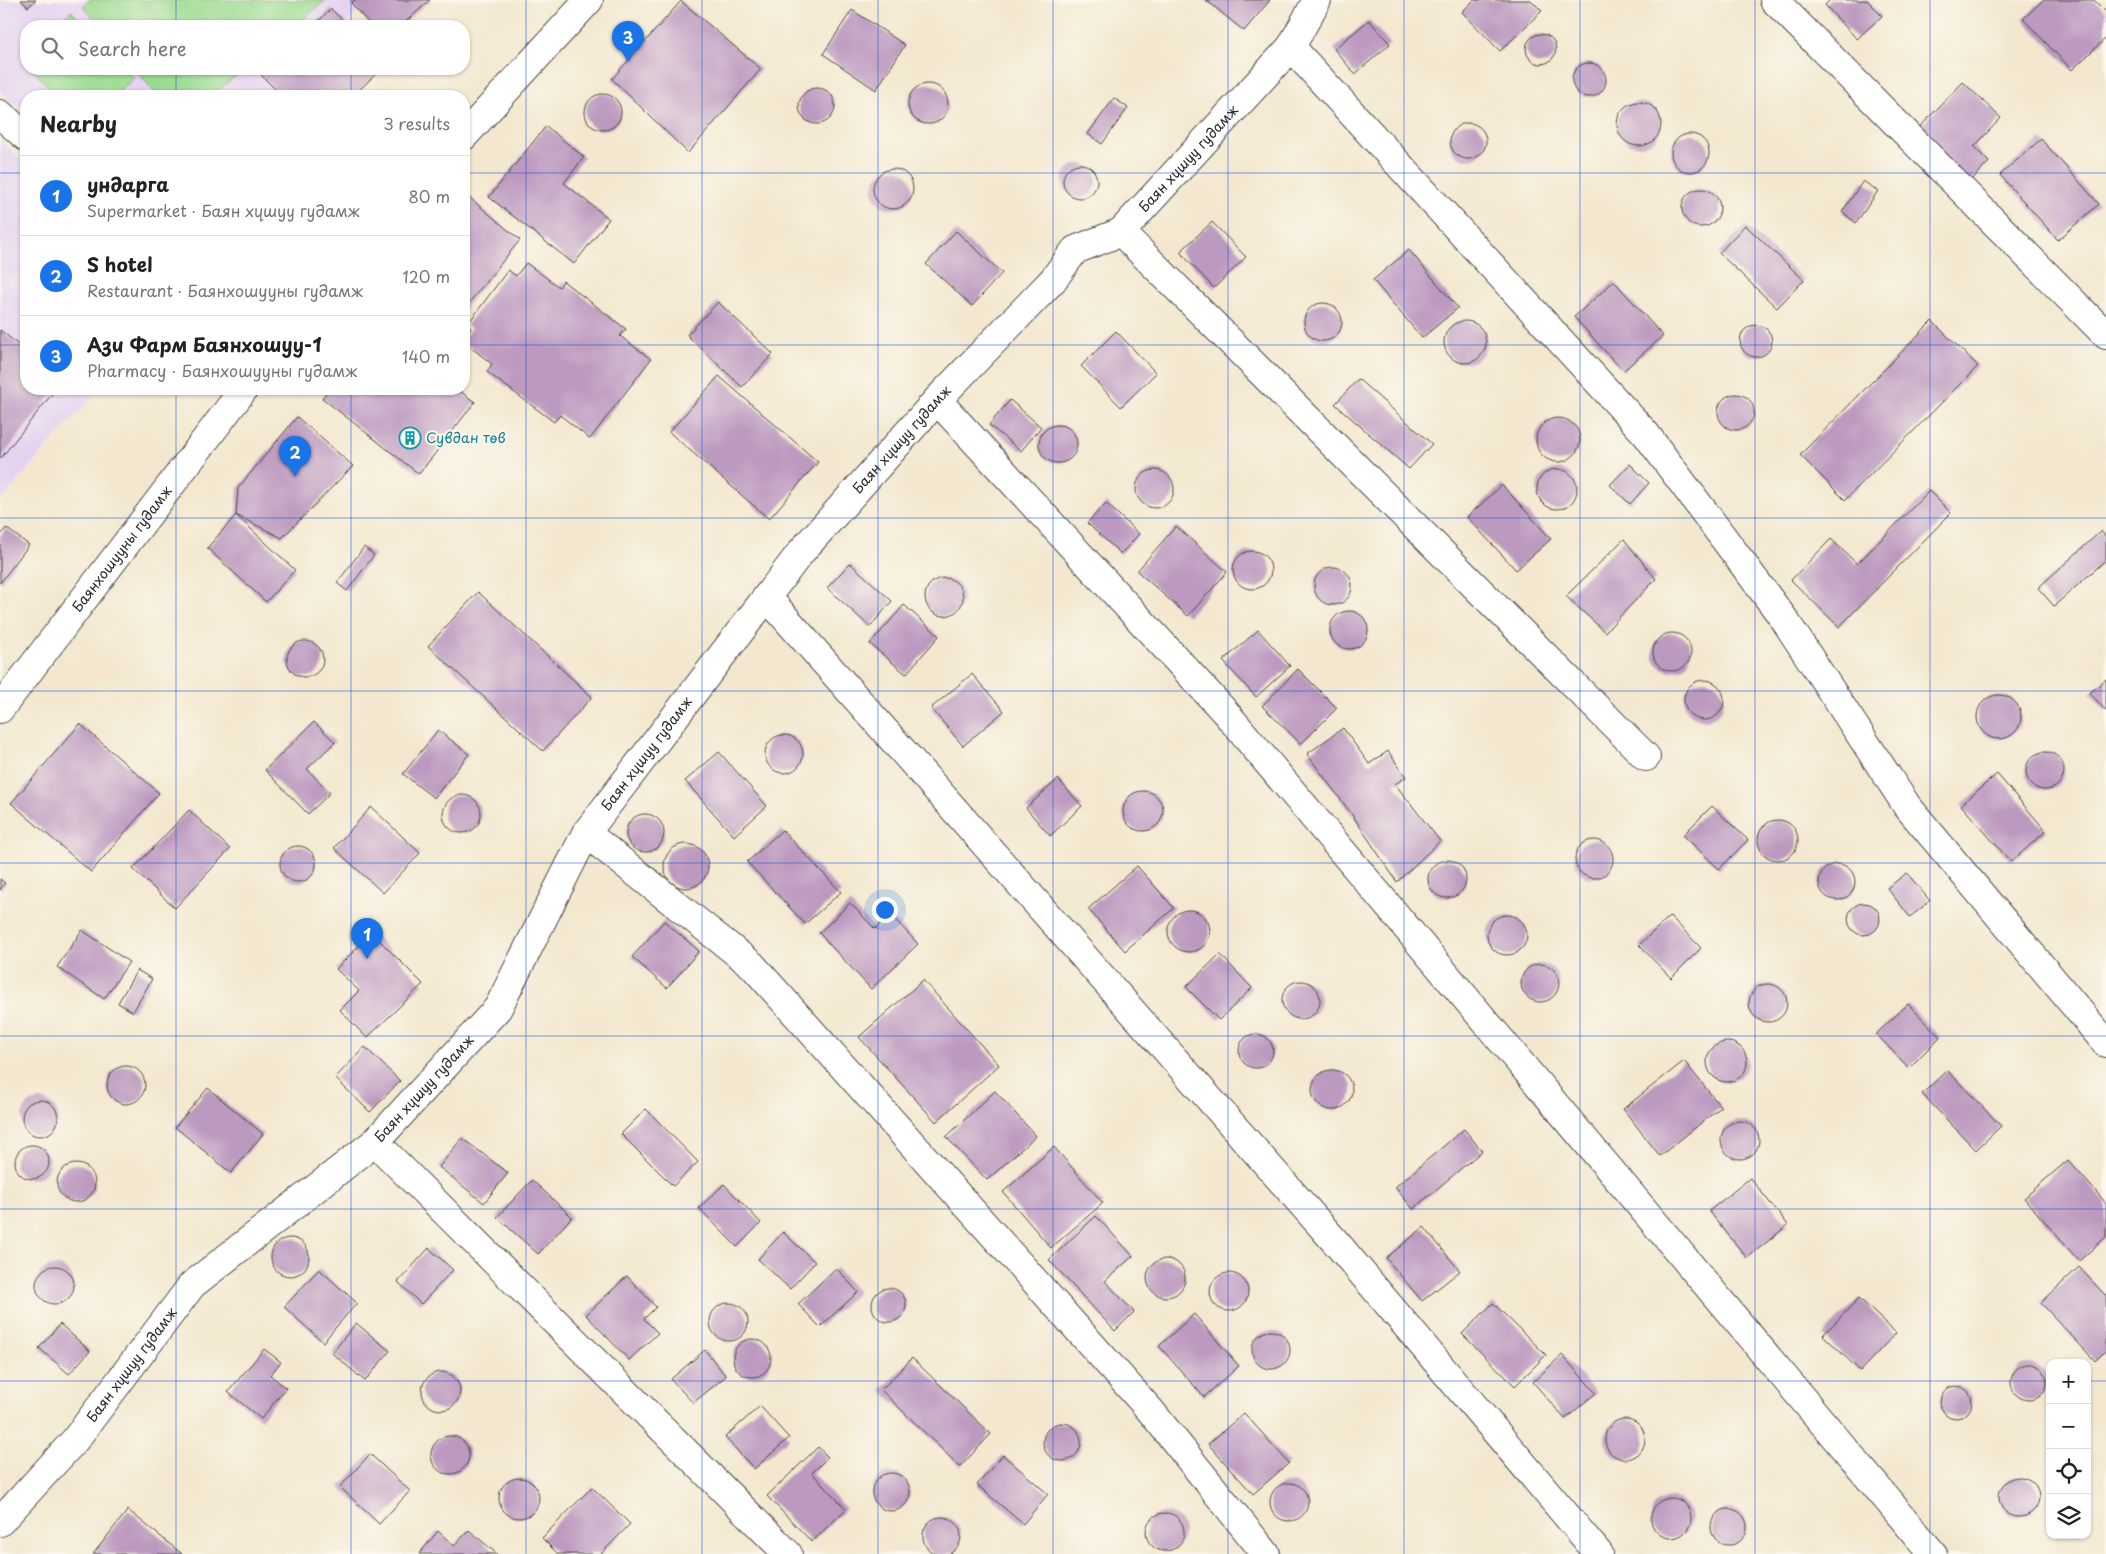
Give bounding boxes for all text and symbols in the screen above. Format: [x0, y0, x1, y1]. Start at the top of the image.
search box [20, 20, 470, 75]
pin: 3 [612, 21, 644, 62]
icon: search [38, 34, 66, 62]
text: Search here [78, 34, 187, 62]
street label: Баян хүшуу гудамж [1133, 100, 1243, 217]
text: Nearby [40, 107, 117, 139]
text: 3 results [383, 111, 450, 135]
text: ундарга [87, 170, 169, 198]
text: 1 [52, 184, 60, 208]
text: 80 m [408, 184, 450, 208]
text: Supermarket · Баян хүшуу гудамж [87, 198, 360, 222]
text: S hotel [87, 250, 152, 278]
text: 2 [50, 264, 62, 288]
text: 120 m [403, 264, 450, 288]
text: Restaurant · Баянхошууны гудамж [87, 278, 363, 302]
text: Ази Фарм Баянхошуу-1 [87, 330, 322, 358]
text: 3 [51, 344, 61, 368]
text: 140 m [402, 344, 450, 368]
text: Pharmacy · Баянхошууны гудамж [87, 358, 357, 382]
street label: Баян хүшуу гудамж [847, 380, 956, 498]
building icon: Сувдан төв [398, 426, 422, 450]
place label: Сувдан төв [426, 427, 506, 448]
pin: 2 [279, 436, 311, 477]
street label: Баянхошууны гудамж [66, 481, 177, 616]
street label: Баян хүшуу гудамж [596, 691, 697, 815]
your location [872, 897, 898, 923]
pin: 1 [351, 918, 383, 959]
street label: Баян хүшуу гудамж [369, 1029, 479, 1147]
street label: Баян хүшуу гудамж [81, 1302, 182, 1426]
map controls [2046, 1359, 2091, 1539]
button: + [2046, 1359, 2091, 1404]
button: − [2046, 1404, 2091, 1449]
button: locate [2046, 1449, 2091, 1494]
button: layers [2046, 1494, 2091, 1539]

